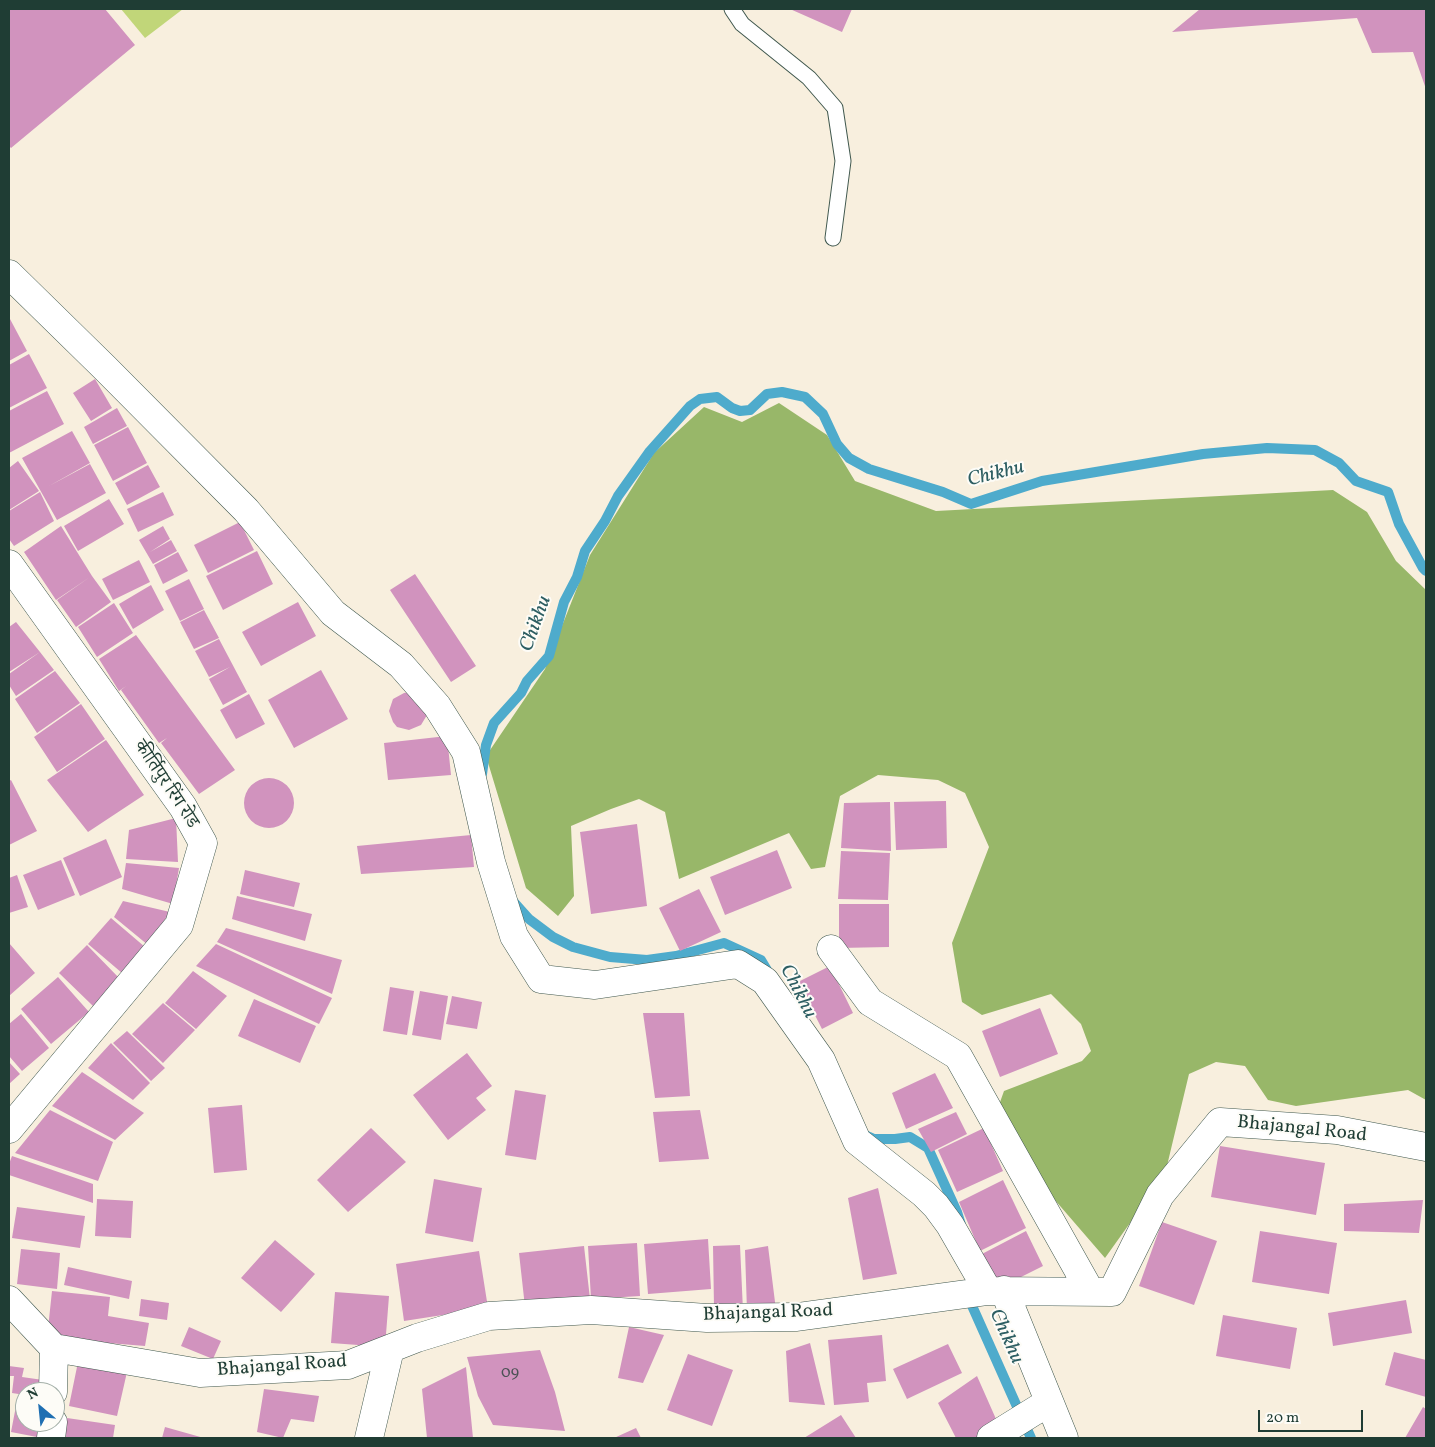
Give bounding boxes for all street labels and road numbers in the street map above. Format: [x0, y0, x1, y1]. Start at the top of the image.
street label: कीर्तिपुर रिंग रोड [127, 737, 203, 833]
street label: Bhajangal Road [1236, 1112, 1368, 1148]
street label: Bhajangal Road [702, 1300, 834, 1328]
street label: Bhajangal Road [216, 1351, 348, 1383]

